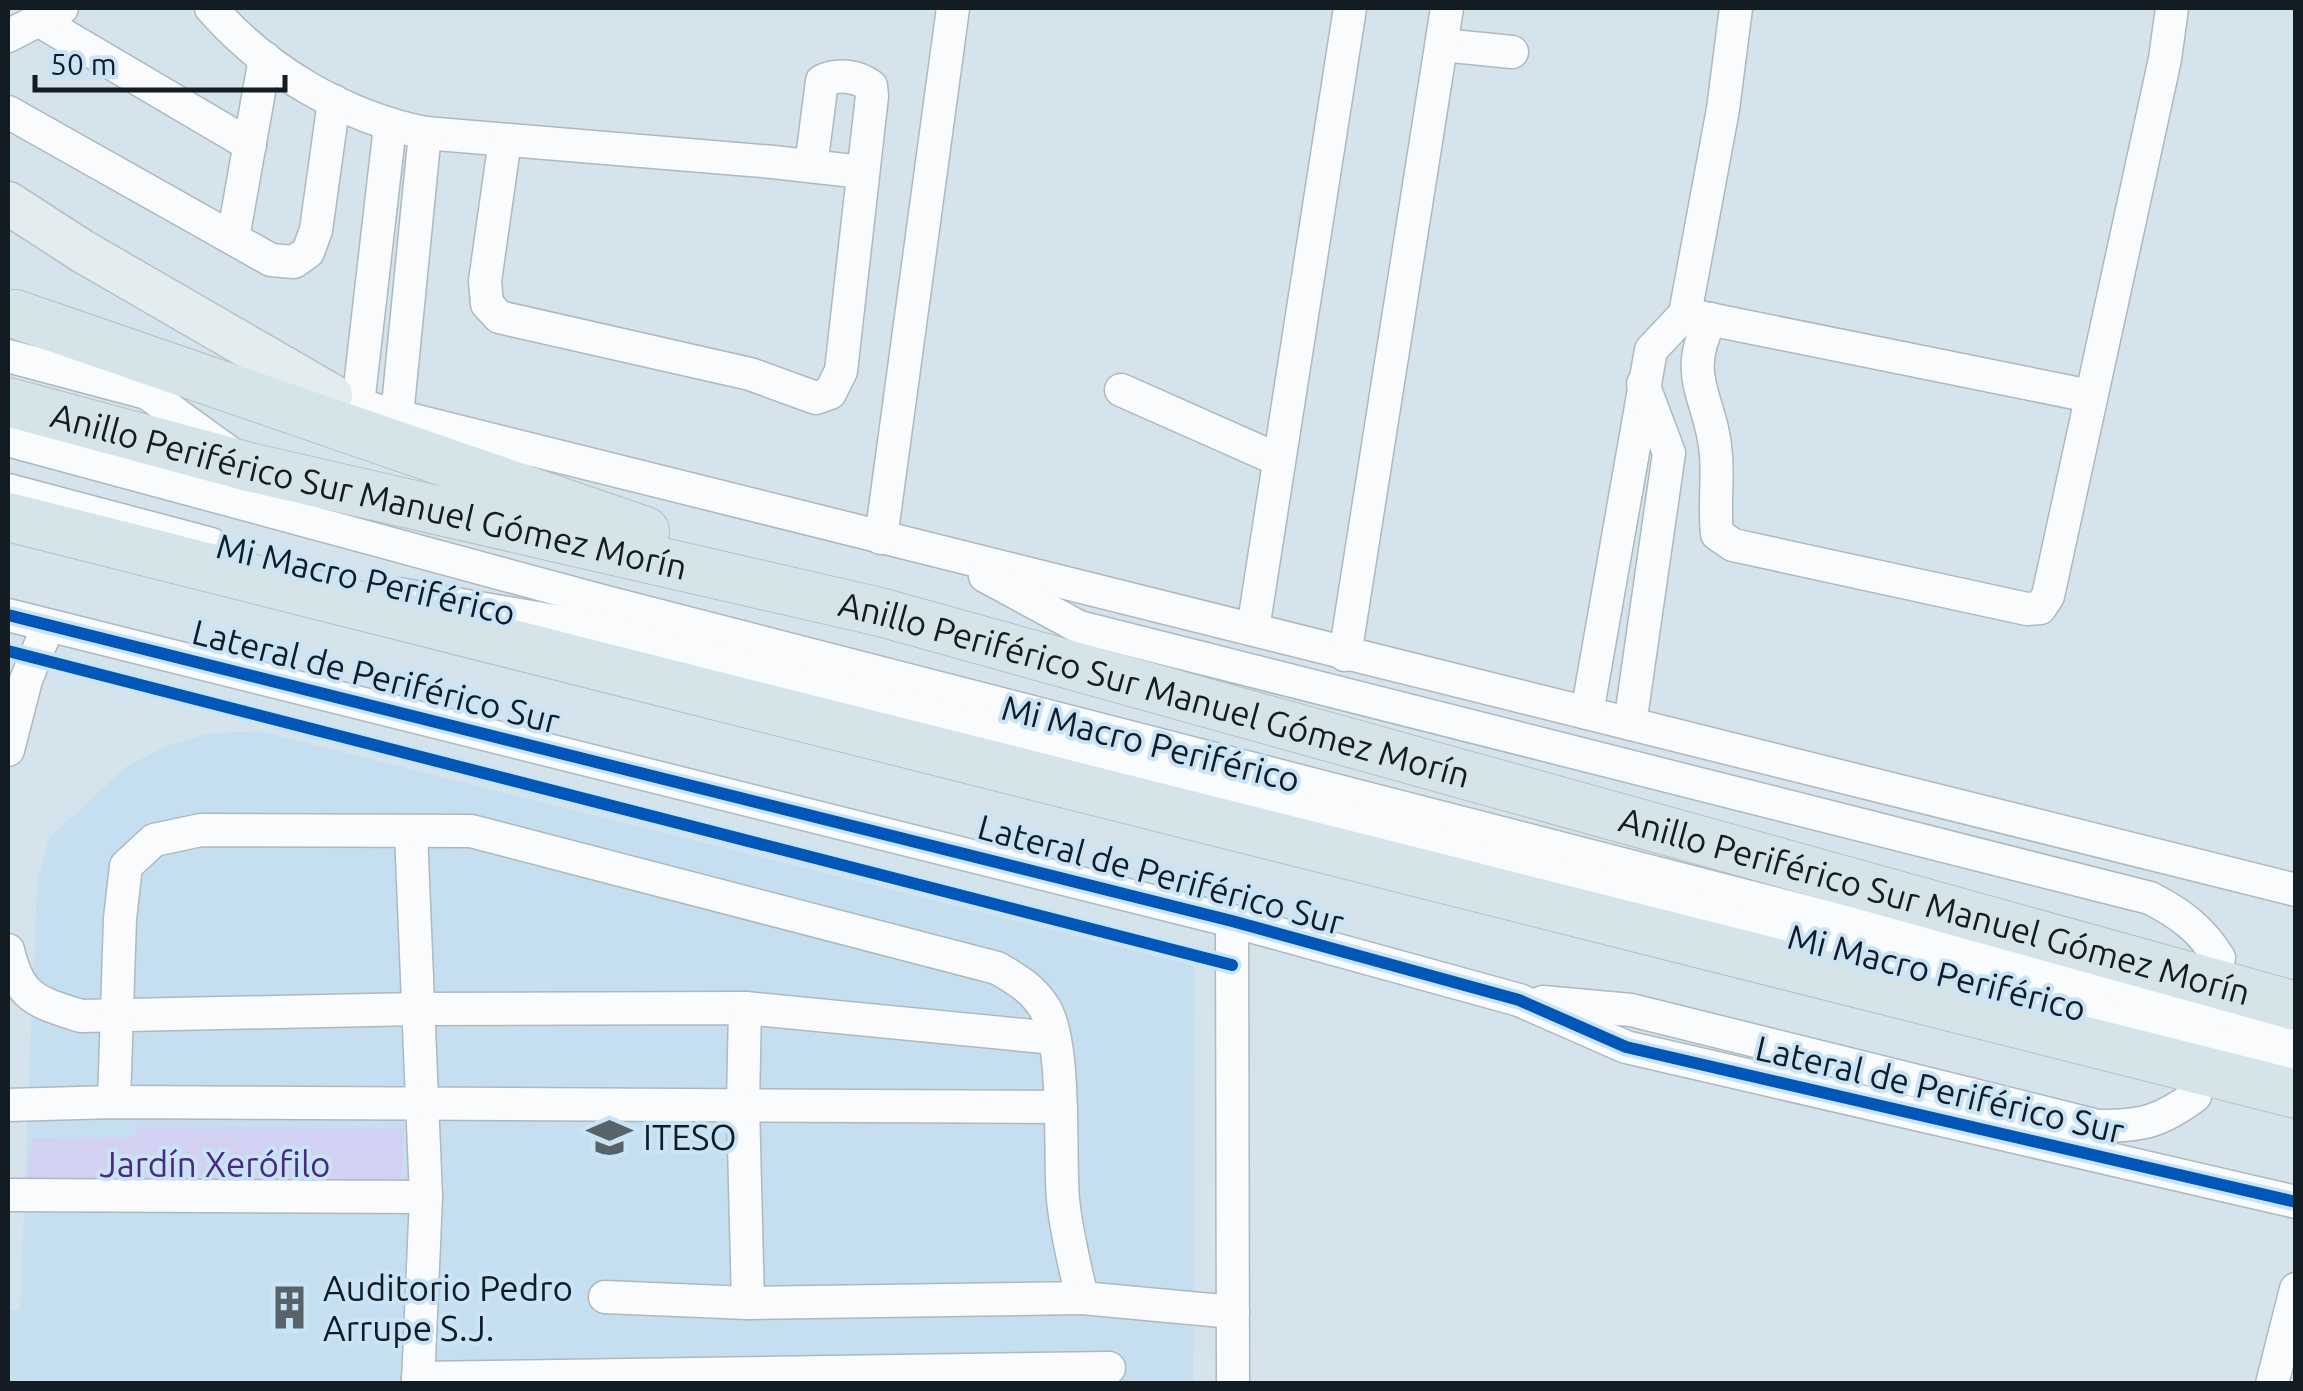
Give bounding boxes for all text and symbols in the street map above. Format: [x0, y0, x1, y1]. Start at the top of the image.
scale bar [35, 30, 285, 92]
text: 50 m [50, 47, 117, 81]
street label: Anillo Periférico Sur Manuel Gómez Morín [47, 395, 691, 587]
street label: Mi Macro Periférico [213, 525, 519, 633]
street label: Anillo Periférico Sur Manuel Gómez Morín [835, 583, 1475, 795]
street label: Lateral de Periférico Sur [188, 611, 564, 741]
street label: Mi Macro Periférico [998, 687, 1304, 799]
street label: Anillo Periférico Sur Manuel Gómez Morín [1615, 799, 2255, 1012]
street label: Lateral de Periférico Sur [974, 806, 1348, 942]
street label: Mi Macro Periférico [1784, 916, 2090, 1028]
street label: Lateral de Periférico Sur [1752, 1027, 2128, 1151]
school or university icon: ITESO [586, 1113, 634, 1161]
place label: ITESO [643, 1117, 737, 1157]
park label: Jardín Xerófilo [99, 1144, 331, 1184]
place label: Auditorio Pedro Arrupe S.J. [323, 1268, 573, 1348]
building icon: Auditorio Pedro Arrupe S.J. [266, 1284, 314, 1332]

